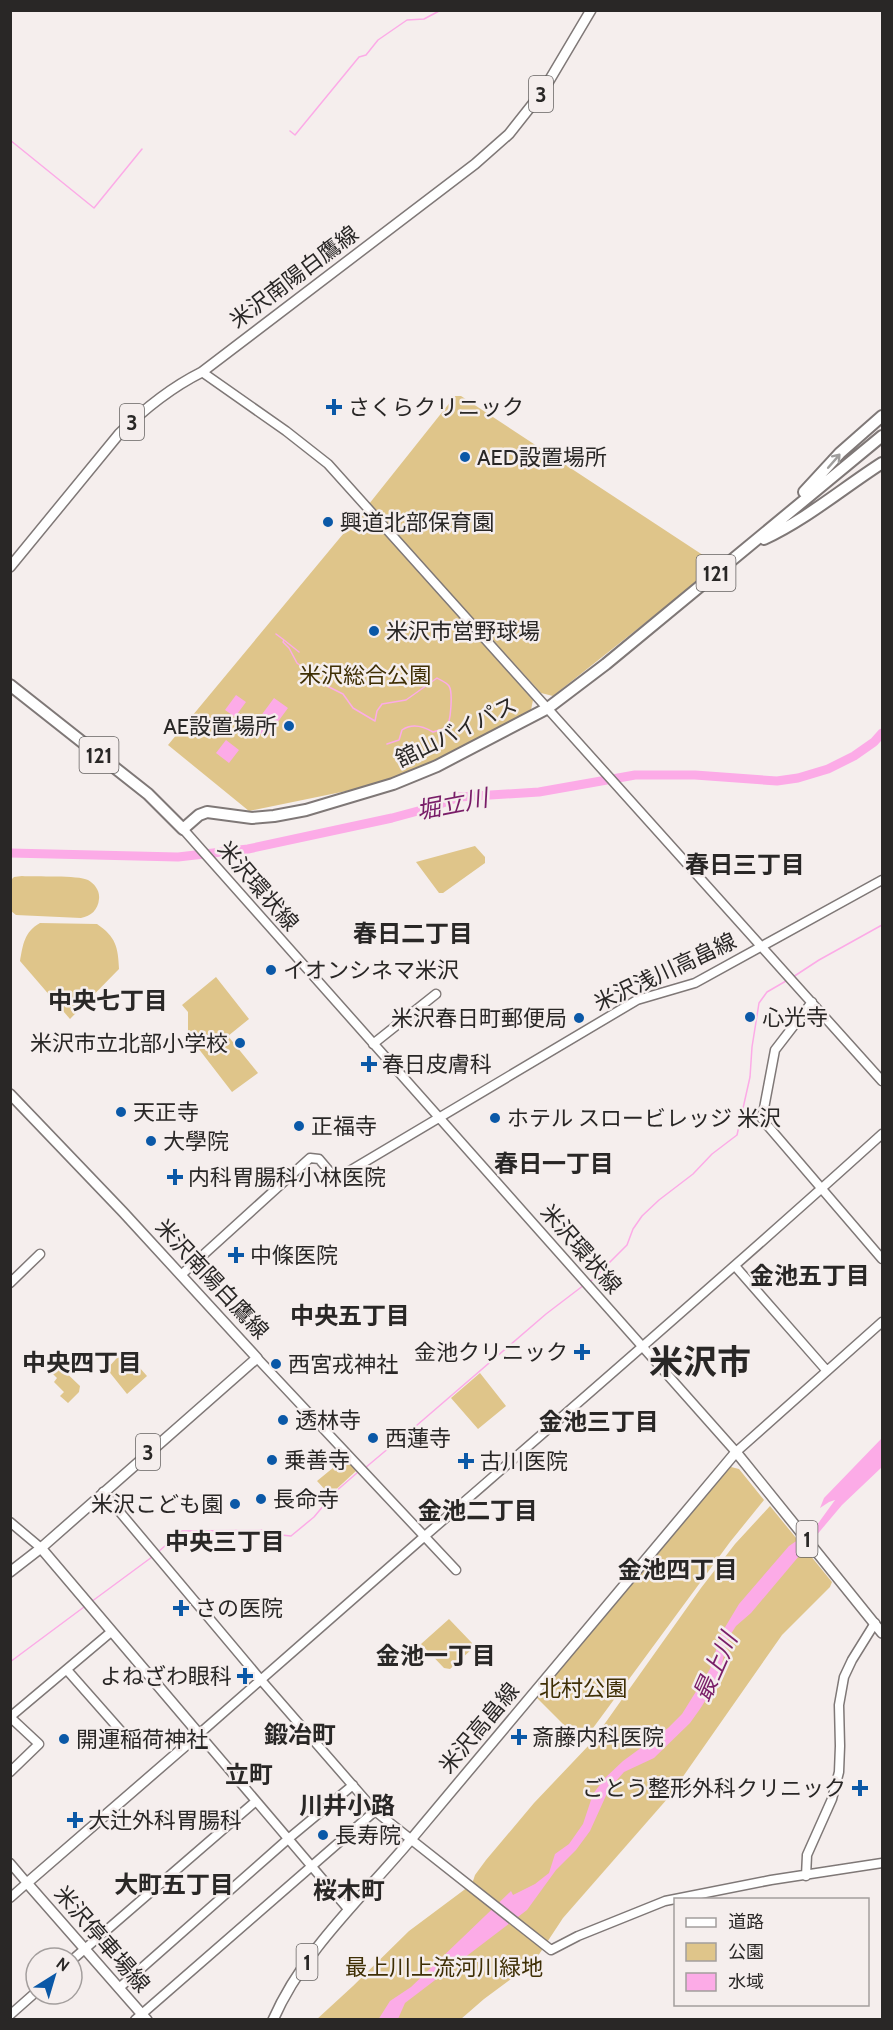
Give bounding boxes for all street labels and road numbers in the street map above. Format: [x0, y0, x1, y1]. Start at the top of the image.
road number: 3 [529, 76, 553, 112]
street label: 米沢南陽白鷹線 [224, 220, 364, 334]
road number: 3 [120, 404, 144, 440]
road number: 121 [696, 555, 736, 591]
street label: 舘山バイパス [391, 691, 521, 773]
road number: 121 [80, 737, 118, 773]
street label: 米沢環状線 [212, 836, 304, 936]
street label: 米沢浅川高畠線 [590, 927, 740, 1017]
street label: 米沢環状線 [535, 1199, 627, 1299]
street label: 米沢南陽白鷹線 [150, 1213, 274, 1345]
road number: 3 [136, 1434, 160, 1470]
road number: 1 [796, 1521, 818, 1557]
street label: 米沢高畠線 [433, 1677, 525, 1779]
street label: 米沢停車場線 [49, 1880, 155, 1998]
road number: 1 [296, 1944, 318, 1980]

